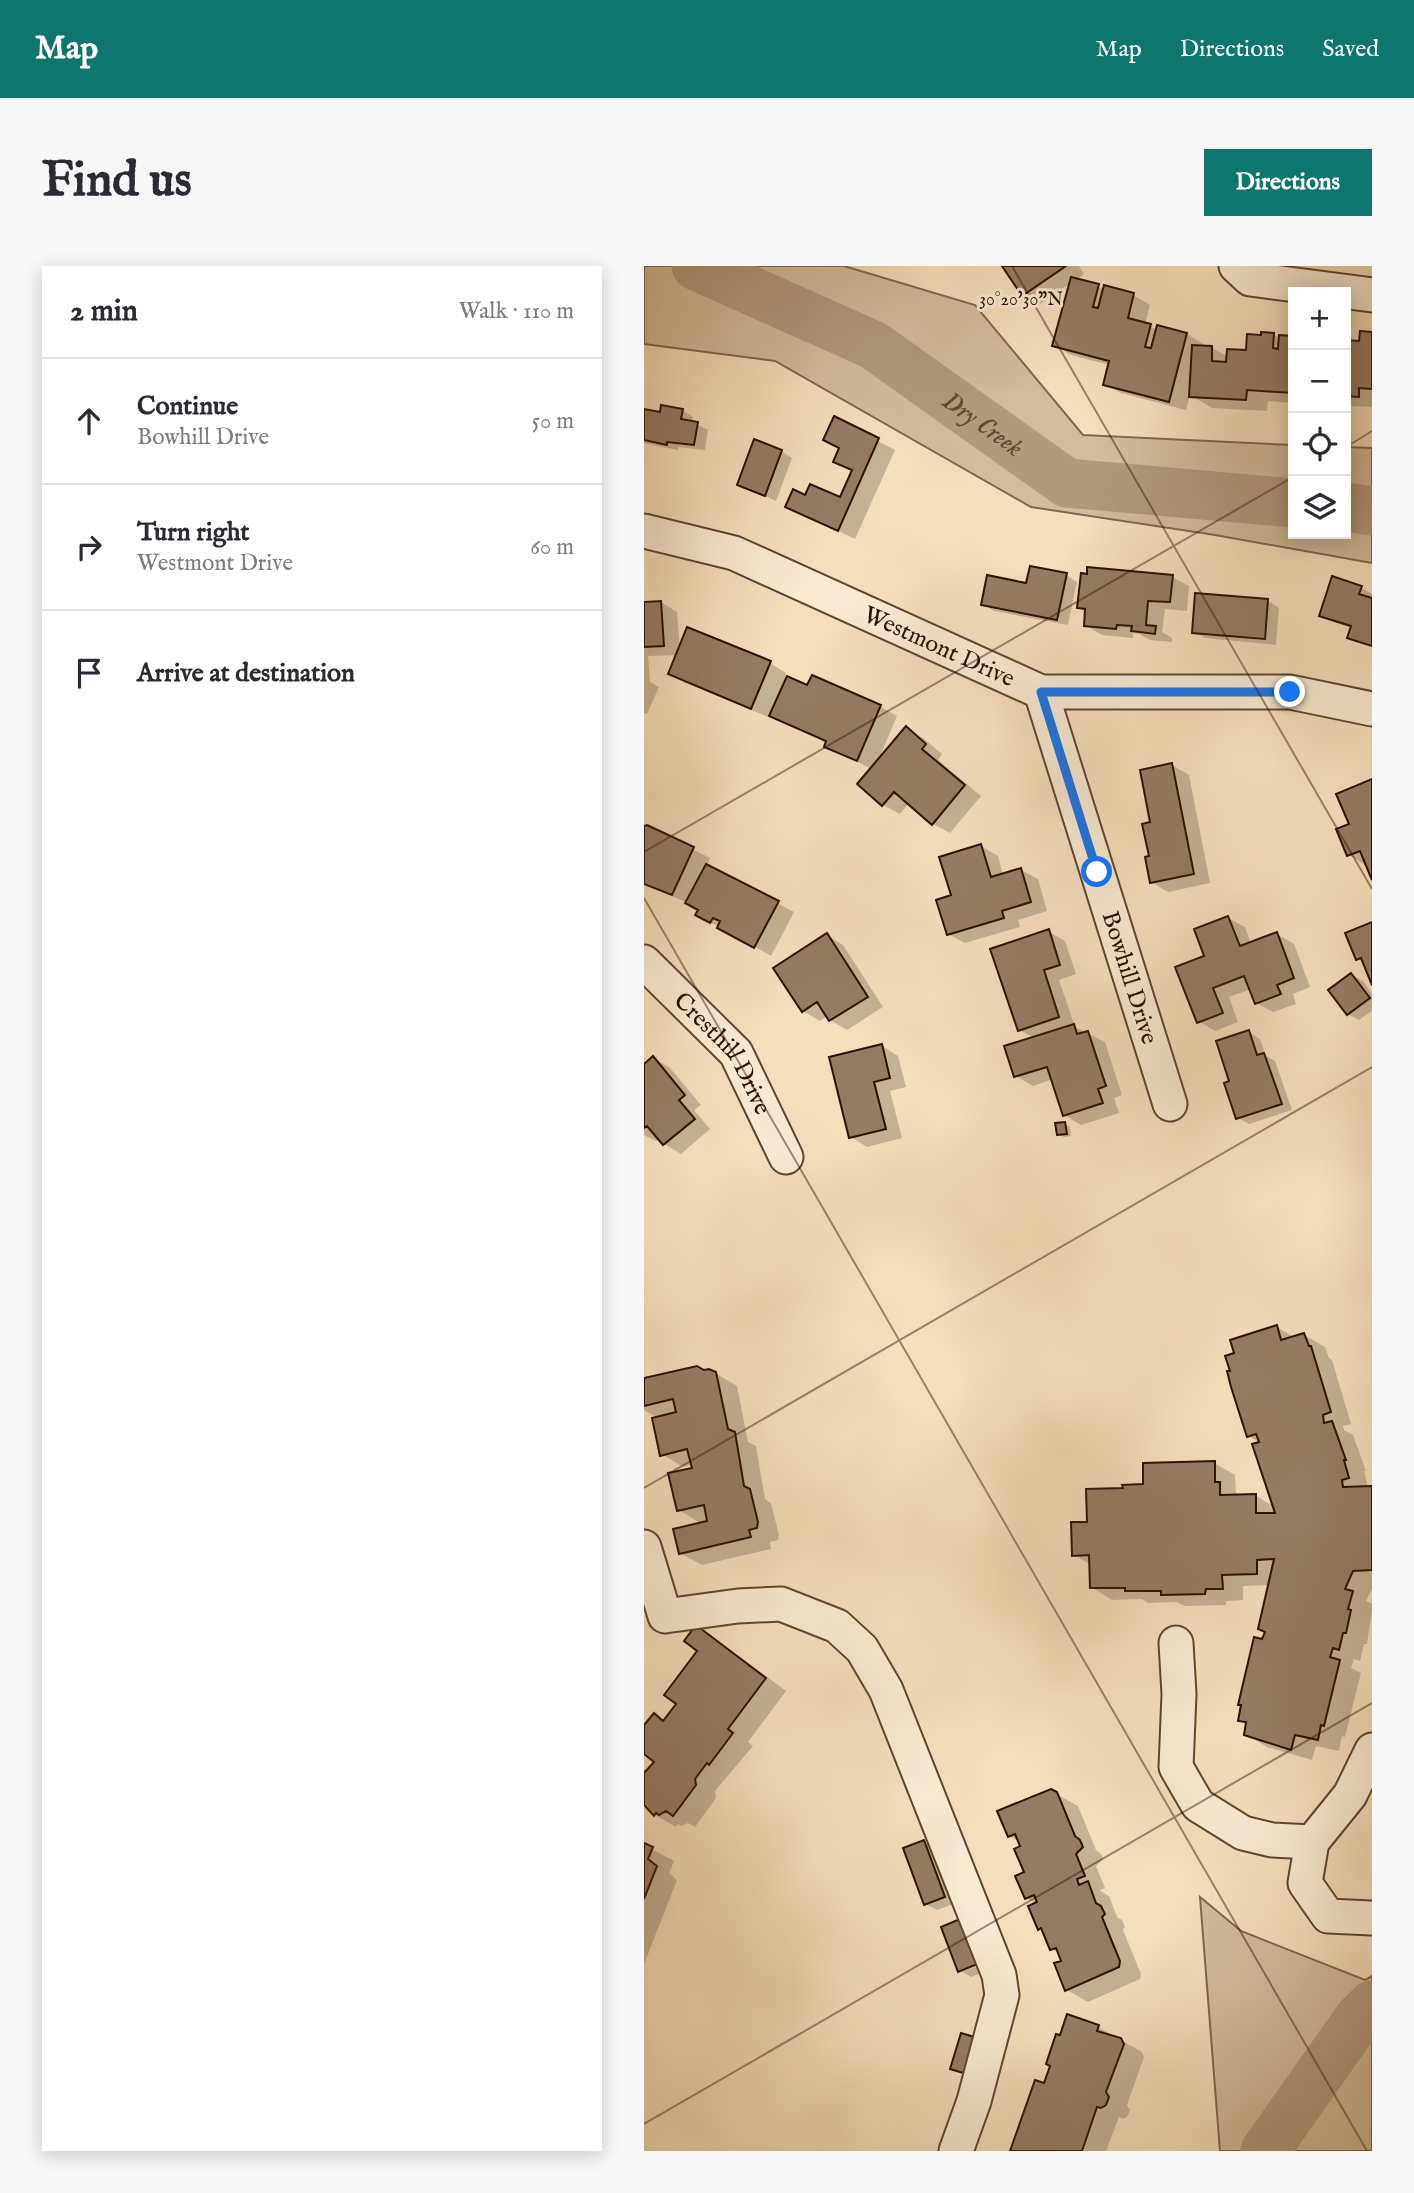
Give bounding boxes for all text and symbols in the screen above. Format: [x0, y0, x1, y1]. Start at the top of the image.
text: Map [35, 28, 98, 70]
text: Map [1096, 34, 1142, 65]
text: Directions [1180, 34, 1284, 65]
text: Saved [1322, 34, 1379, 65]
button: Directions [1204, 149, 1372, 216]
text: Find us [42, 151, 192, 213]
map controls [1288, 287, 1351, 539]
button: + [1288, 287, 1351, 350]
text: 30°20'30"N [979, 289, 1063, 312]
text: 2 min [70, 293, 138, 331]
text: Walk · 110 m [459, 297, 574, 326]
button: − [1288, 350, 1351, 413]
water label: Dry Creek [935, 385, 1030, 465]
text: Continue [137, 390, 238, 423]
icon: ahead [70, 402, 108, 440]
text: 50 m [532, 407, 574, 436]
button: locate [1288, 413, 1351, 476]
text: Bowhill Drive [137, 423, 269, 452]
button: layers [1288, 476, 1351, 539]
text: Turn right [137, 516, 250, 549]
icon: right [70, 528, 108, 566]
text: 60 m [530, 533, 574, 562]
text: Westmont Drive [137, 549, 293, 578]
street label: Westmont Drive [858, 600, 1019, 695]
icon: arrive [70, 654, 108, 692]
text: Arrive at destination [137, 657, 355, 690]
route end [1274, 676, 1305, 707]
route start [1081, 856, 1112, 887]
street label: Bowhill Drive [1094, 907, 1164, 1048]
street label: Cresthill Drive [666, 986, 777, 1120]

